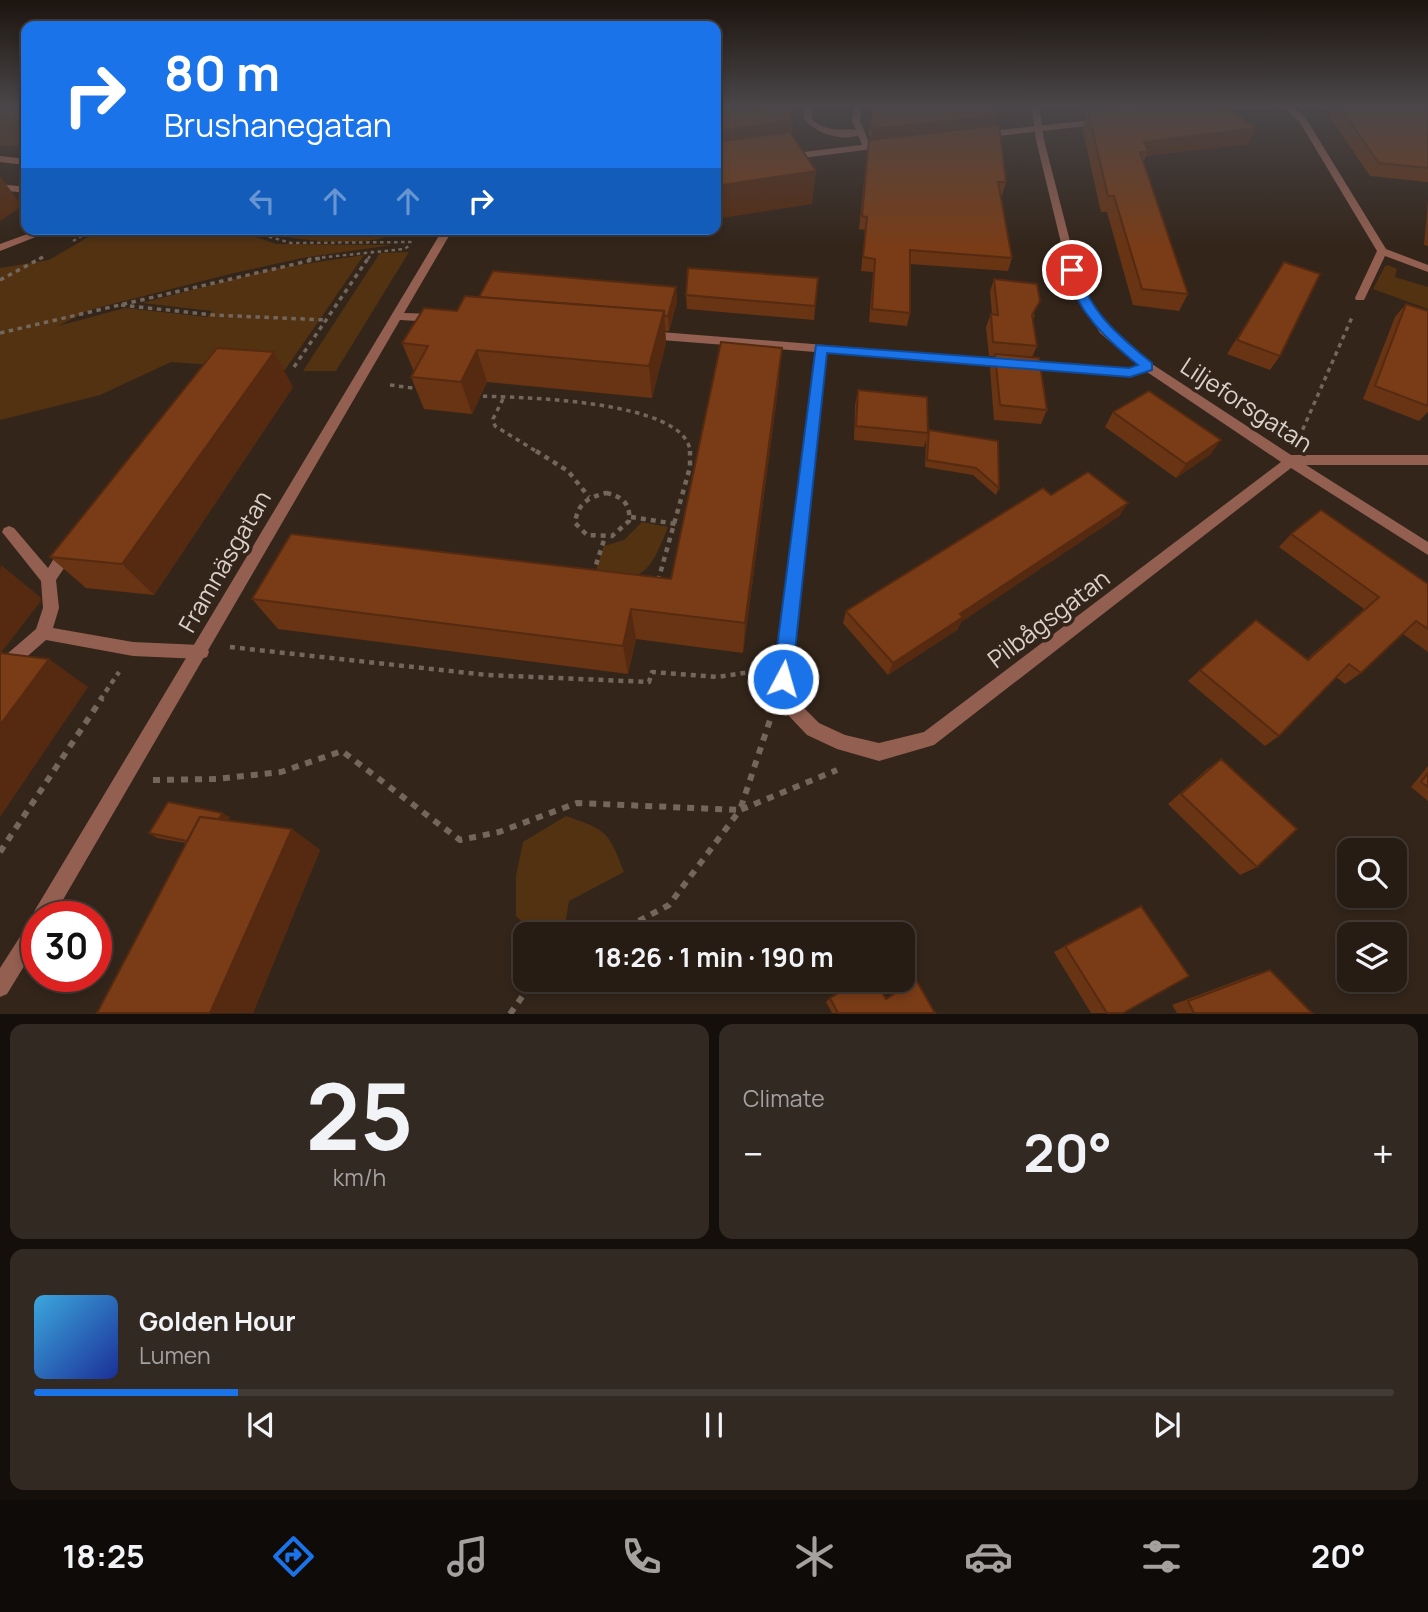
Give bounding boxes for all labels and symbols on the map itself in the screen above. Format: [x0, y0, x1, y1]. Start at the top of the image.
pin [1042, 240, 1102, 300]
street label: Liljeforsgatan [1175, 349, 1319, 459]
street label: Framnäsgatan [170, 484, 278, 638]
street label: Pilbågsgatan [980, 561, 1116, 675]
position arrow [746, 642, 820, 716]
speed limit sign: 30 [21, 901, 112, 992]

